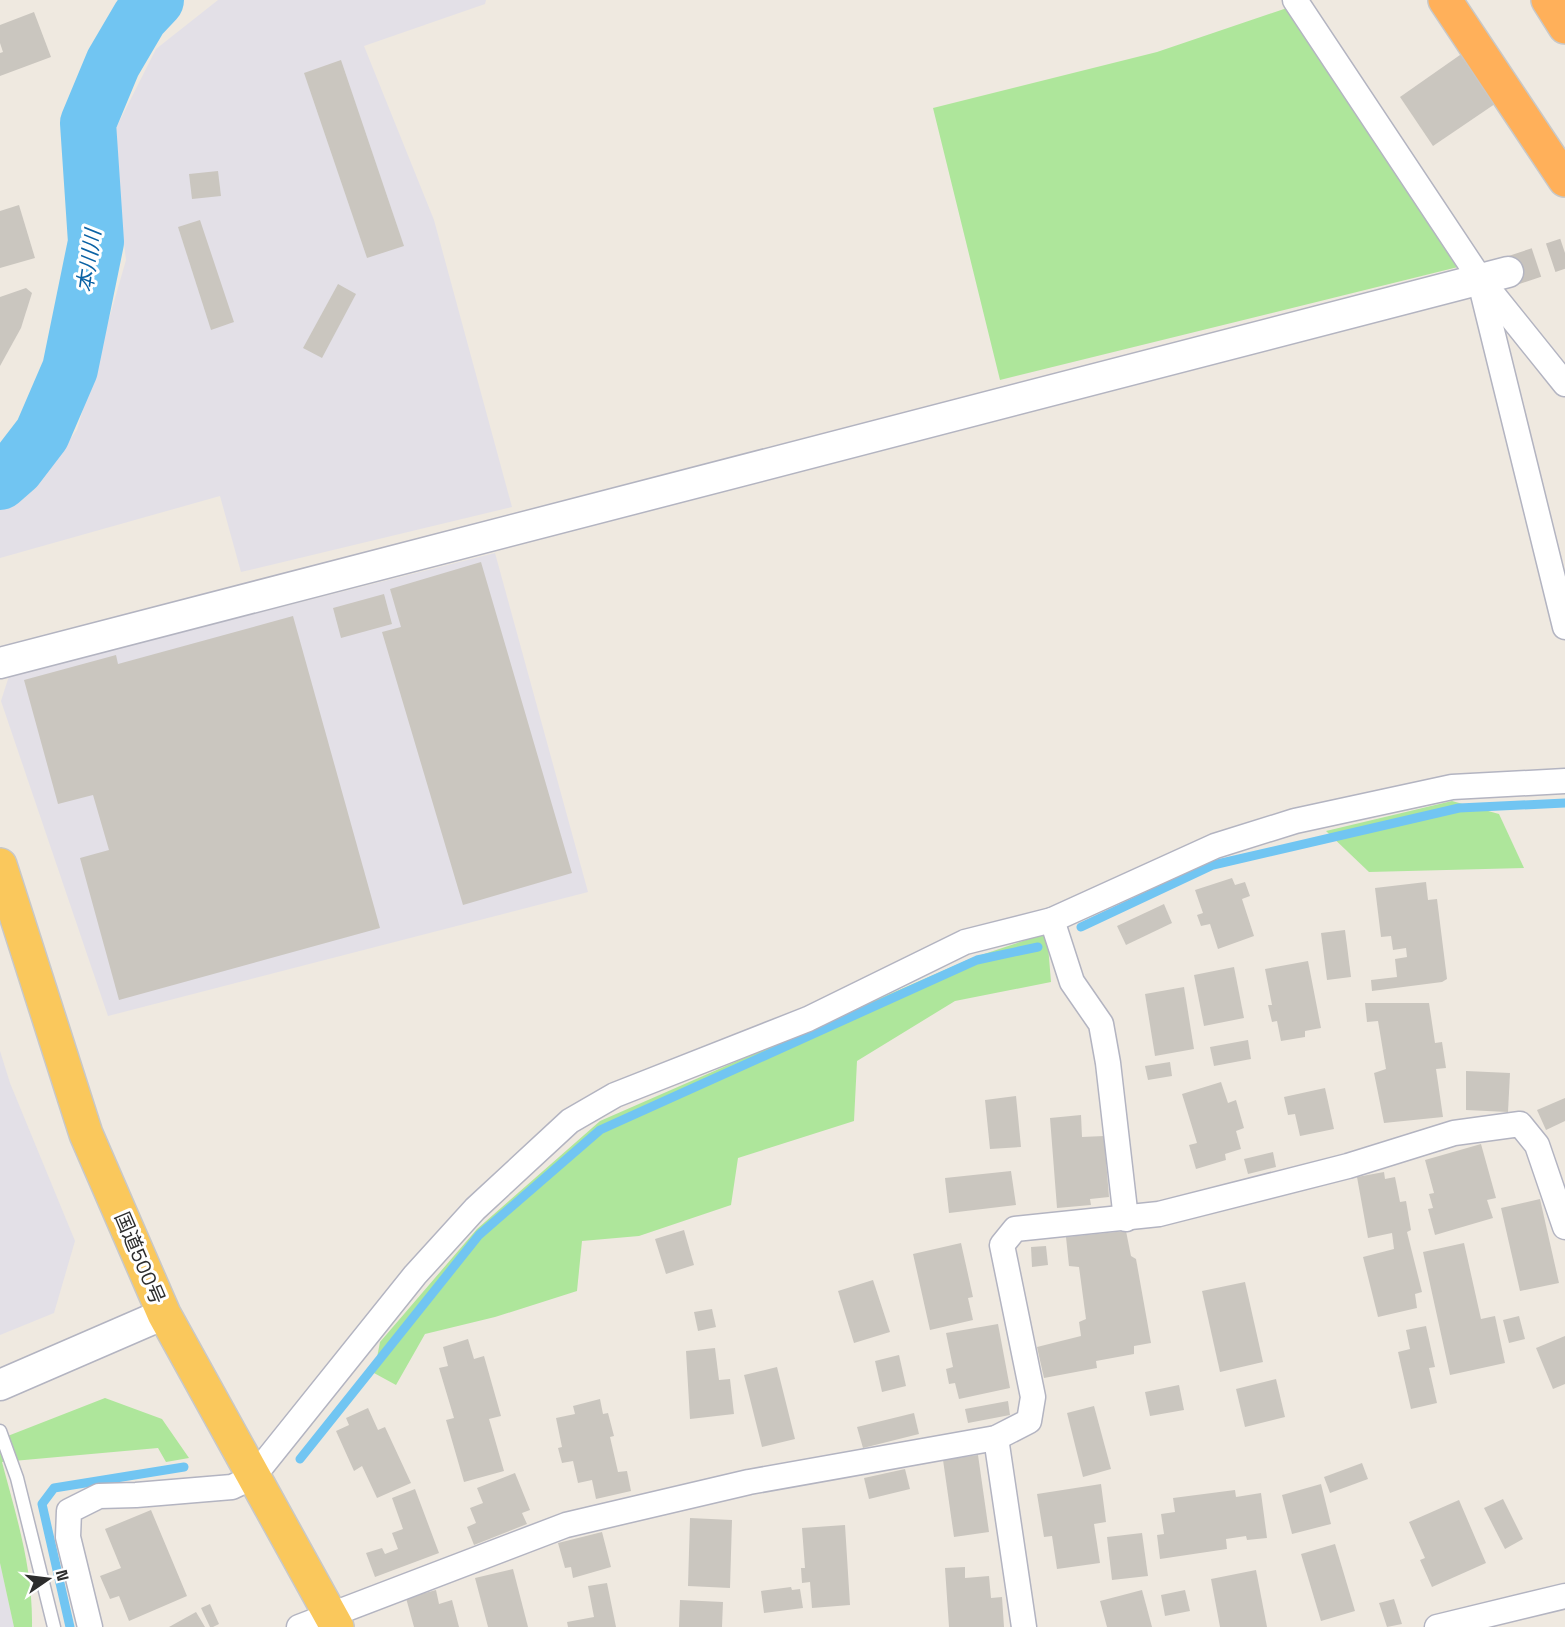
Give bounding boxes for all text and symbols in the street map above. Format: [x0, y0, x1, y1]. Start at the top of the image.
water label: 本川川 [71, 226, 107, 294]
street label: 国道500号 [109, 1208, 171, 1308]
north arrow [18, 1549, 78, 1609]
text: N [51, 1568, 74, 1583]

